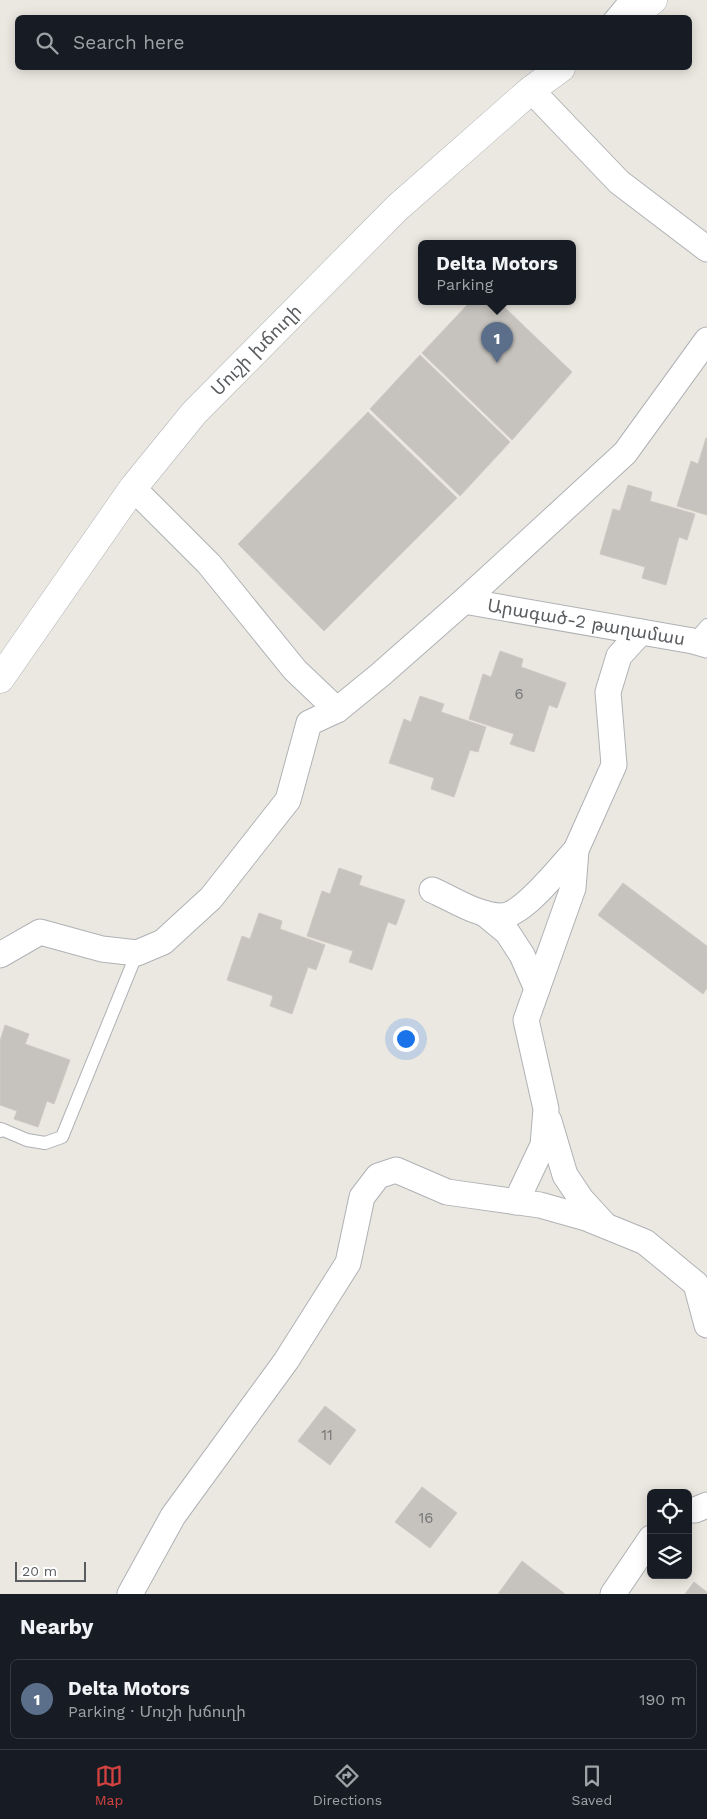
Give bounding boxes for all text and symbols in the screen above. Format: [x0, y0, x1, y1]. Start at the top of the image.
search box [15, 15, 692, 70]
icon: search [33, 29, 61, 57]
text: Search here [73, 31, 184, 54]
popup [418, 240, 576, 305]
text: Delta Motors [436, 252, 558, 275]
text: Parking [436, 275, 493, 294]
street label: Մուշի խճուղի [206, 300, 305, 400]
pin: 1 [481, 322, 513, 363]
street label: Արագած-2 թաղամաս [486, 594, 687, 649]
house number: 6 [514, 685, 524, 703]
your location [393, 1026, 419, 1052]
house number: 11 [321, 1426, 333, 1444]
map controls [647, 1489, 692, 1579]
button: locate [647, 1489, 692, 1534]
house number: 16 [419, 1509, 433, 1527]
button: layers [647, 1534, 692, 1579]
scale bar [15, 1559, 86, 1582]
text: 20 m [22, 1563, 57, 1579]
text: Nearby [20, 1614, 93, 1639]
text: Delta Motors [68, 1677, 190, 1700]
text: 1 [34, 1690, 40, 1709]
text: 190 m [639, 1690, 686, 1709]
text: Parking · Մուշի խճուղի [68, 1702, 246, 1721]
tab: Map [95, 1762, 123, 1808]
tab: Directions [313, 1762, 382, 1808]
tab: Saved [572, 1762, 612, 1808]

